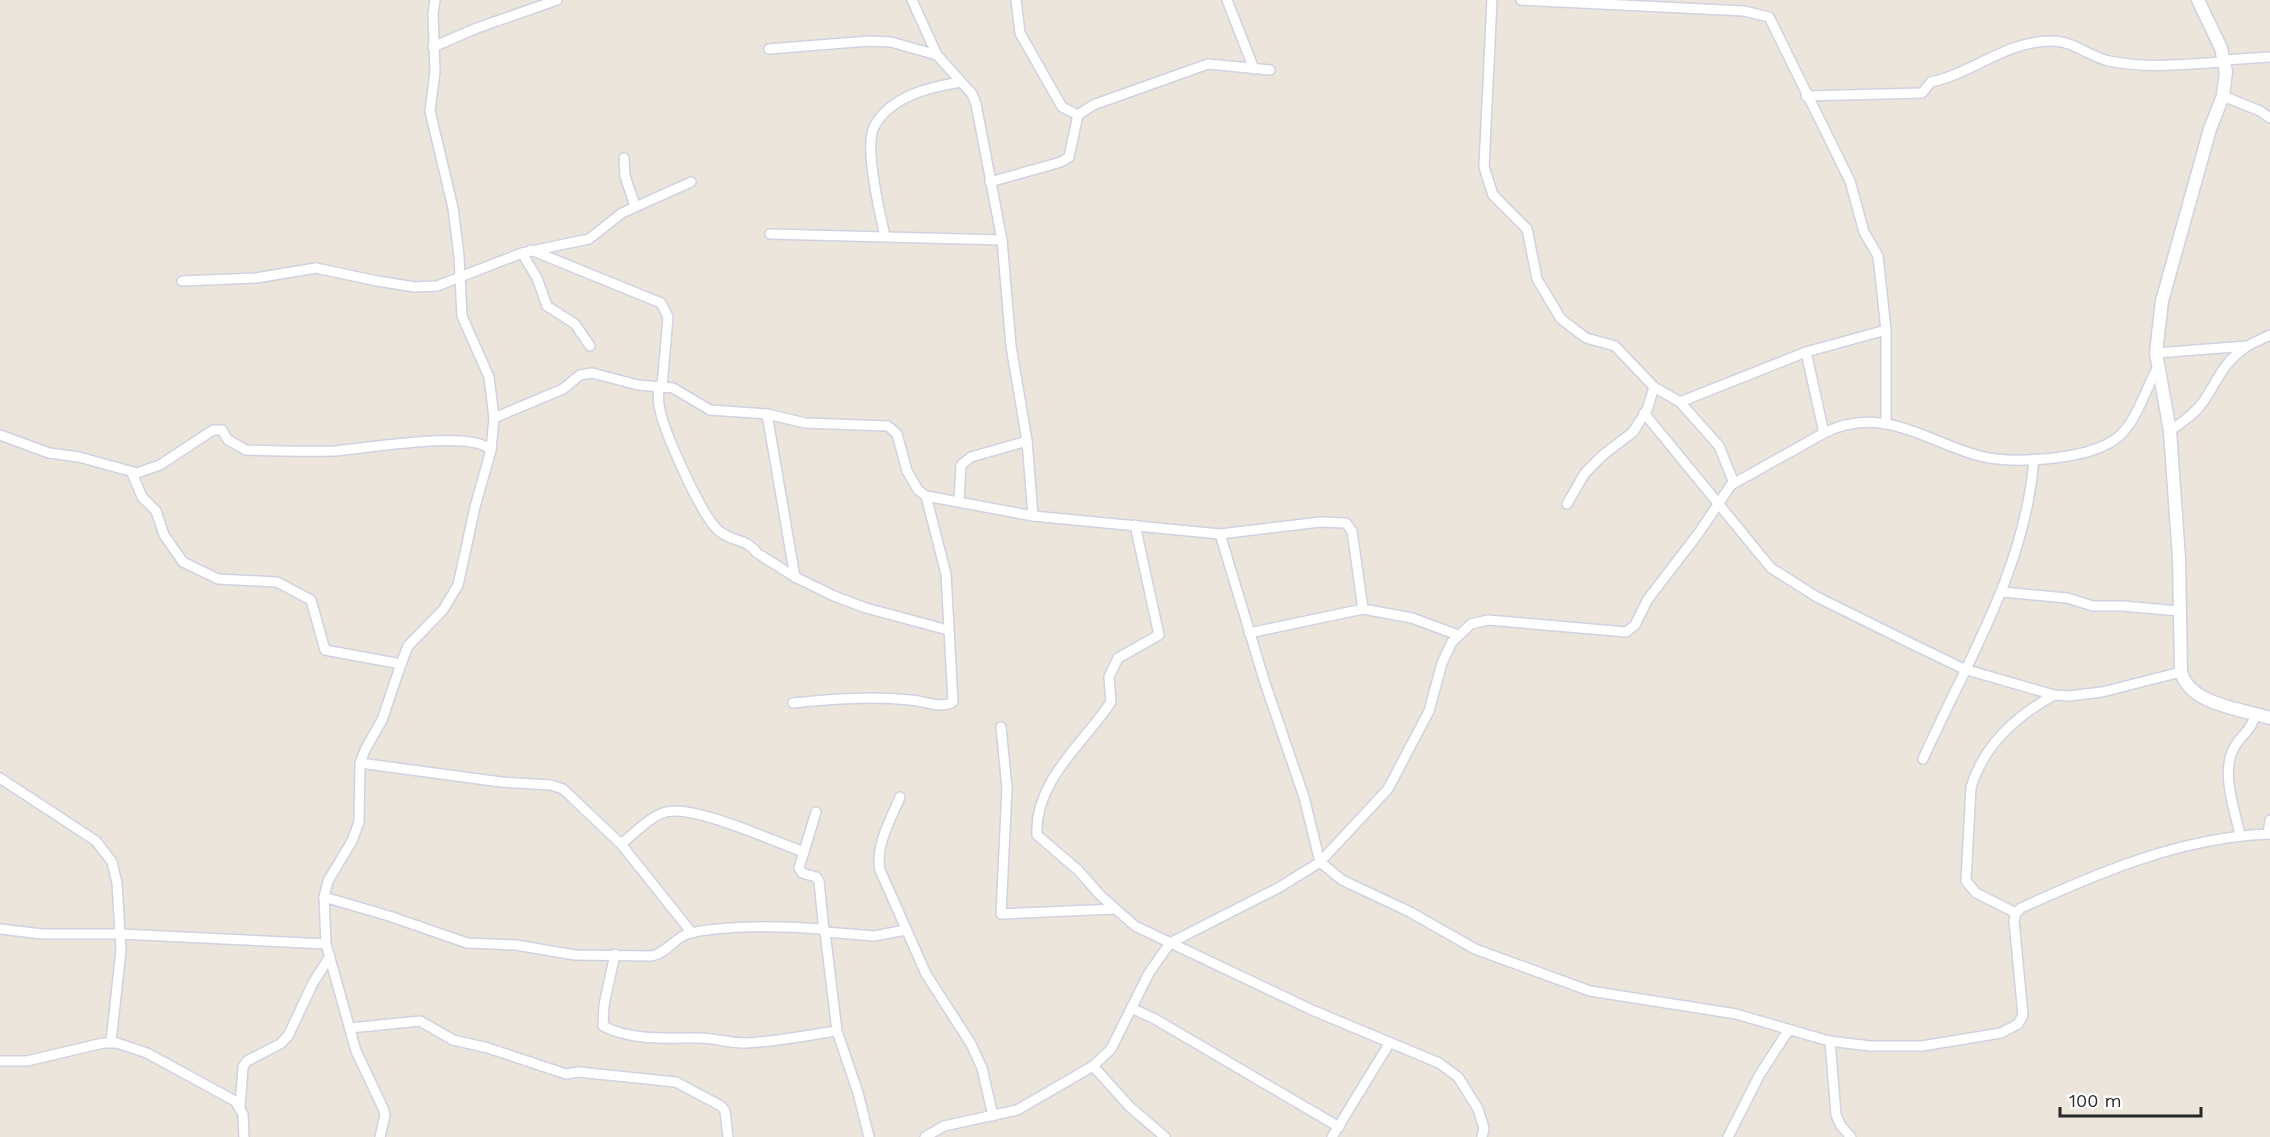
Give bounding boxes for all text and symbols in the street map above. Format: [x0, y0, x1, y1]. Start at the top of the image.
scale bar [2060, 1080, 2201, 1118]
text: 100 m [2069, 1090, 2122, 1111]

